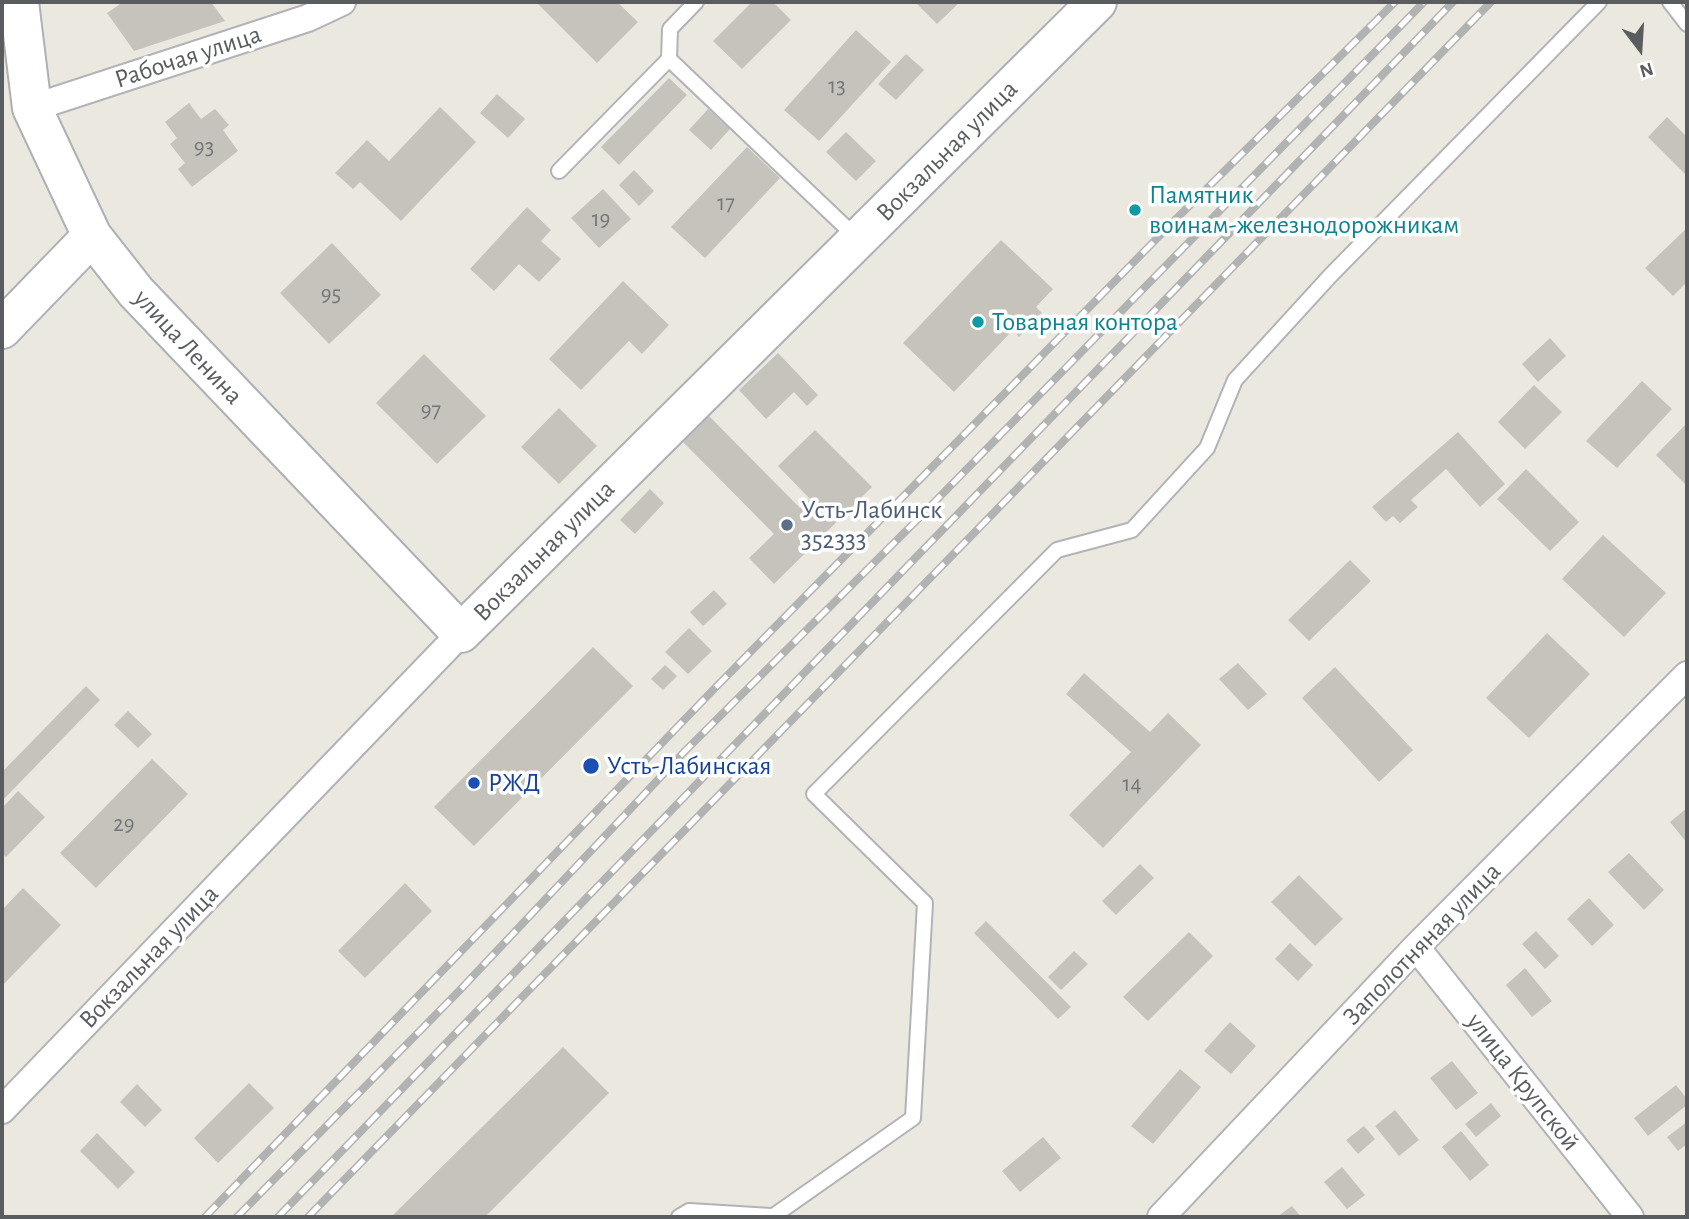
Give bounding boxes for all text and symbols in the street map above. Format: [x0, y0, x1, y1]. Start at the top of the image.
north arrow [1605, 14, 1675, 84]
street label: Рабочая улица [111, 19, 265, 95]
text: N [1637, 59, 1655, 81]
house number: 13 [828, 72, 846, 100]
street label: Вокзальная улица [870, 74, 1024, 228]
house number: 93 [194, 133, 214, 161]
place label: Памятник воинам-железнодорожникам [1149, 179, 1459, 241]
house number: 17 [717, 189, 735, 217]
marker: Памятник воинам-железнодорожникам [1127, 202, 1143, 218]
house number: 19 [592, 205, 610, 233]
house number: 95 [321, 280, 341, 308]
street label: улица Ленина [127, 283, 249, 411]
place label: Товарная контора [992, 306, 1178, 338]
marker: Товарная контора [970, 314, 986, 330]
house number: 97 [421, 396, 441, 424]
street label: Вокзальная улица [467, 474, 621, 628]
place label: Усть-Лабинск 352333 [801, 494, 942, 556]
marker: Усть-Лабинск 352333 [779, 517, 795, 533]
place label: Усть-Лабинская [607, 750, 771, 782]
marker: Усть-Лабинская [581, 756, 601, 776]
place label: РЖД [488, 767, 540, 799]
house number: 14 [1123, 770, 1141, 798]
marker: РЖД [466, 775, 482, 791]
house number: 29 [113, 810, 135, 838]
street label: Заполотняная улица [1336, 856, 1508, 1032]
street label: Вокзальная улица [73, 879, 225, 1035]
street label: улица Крупской [1459, 1007, 1587, 1157]

